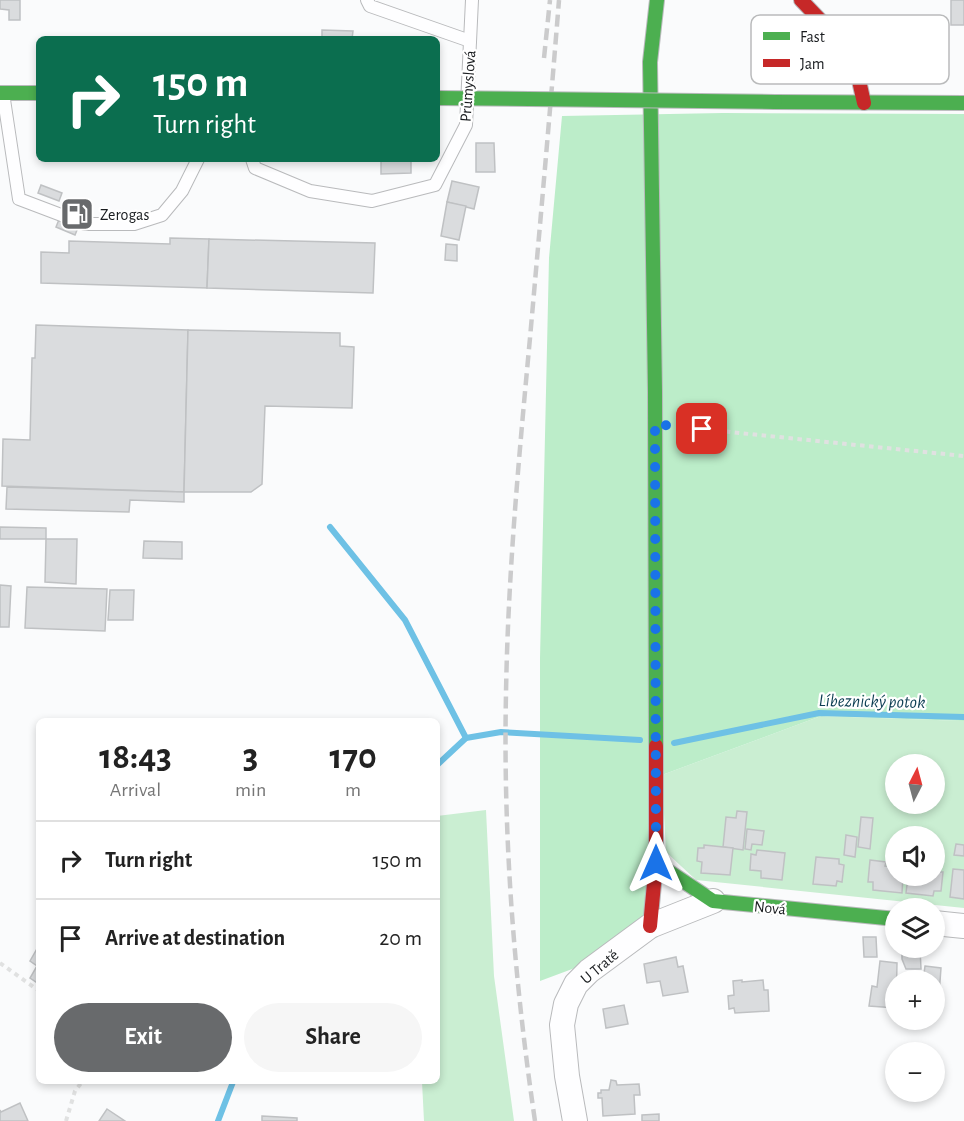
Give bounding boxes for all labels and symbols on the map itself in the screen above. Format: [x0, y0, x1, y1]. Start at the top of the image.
legend [751, 15, 949, 84]
text: Fast [800, 29, 825, 45]
street label: Průmyslová [458, 50, 479, 123]
text: Jam [800, 56, 825, 72]
fuel station icon: Zerogas [59, 196, 95, 232]
place label: Zerogas [100, 207, 149, 223]
pin [676, 403, 727, 454]
water label: Líbeznický potok [819, 692, 925, 712]
north arrow [885, 754, 945, 814]
position arrow [624, 831, 688, 895]
street label: Nová [753, 898, 787, 918]
street label: U Tratě [578, 946, 622, 987]

